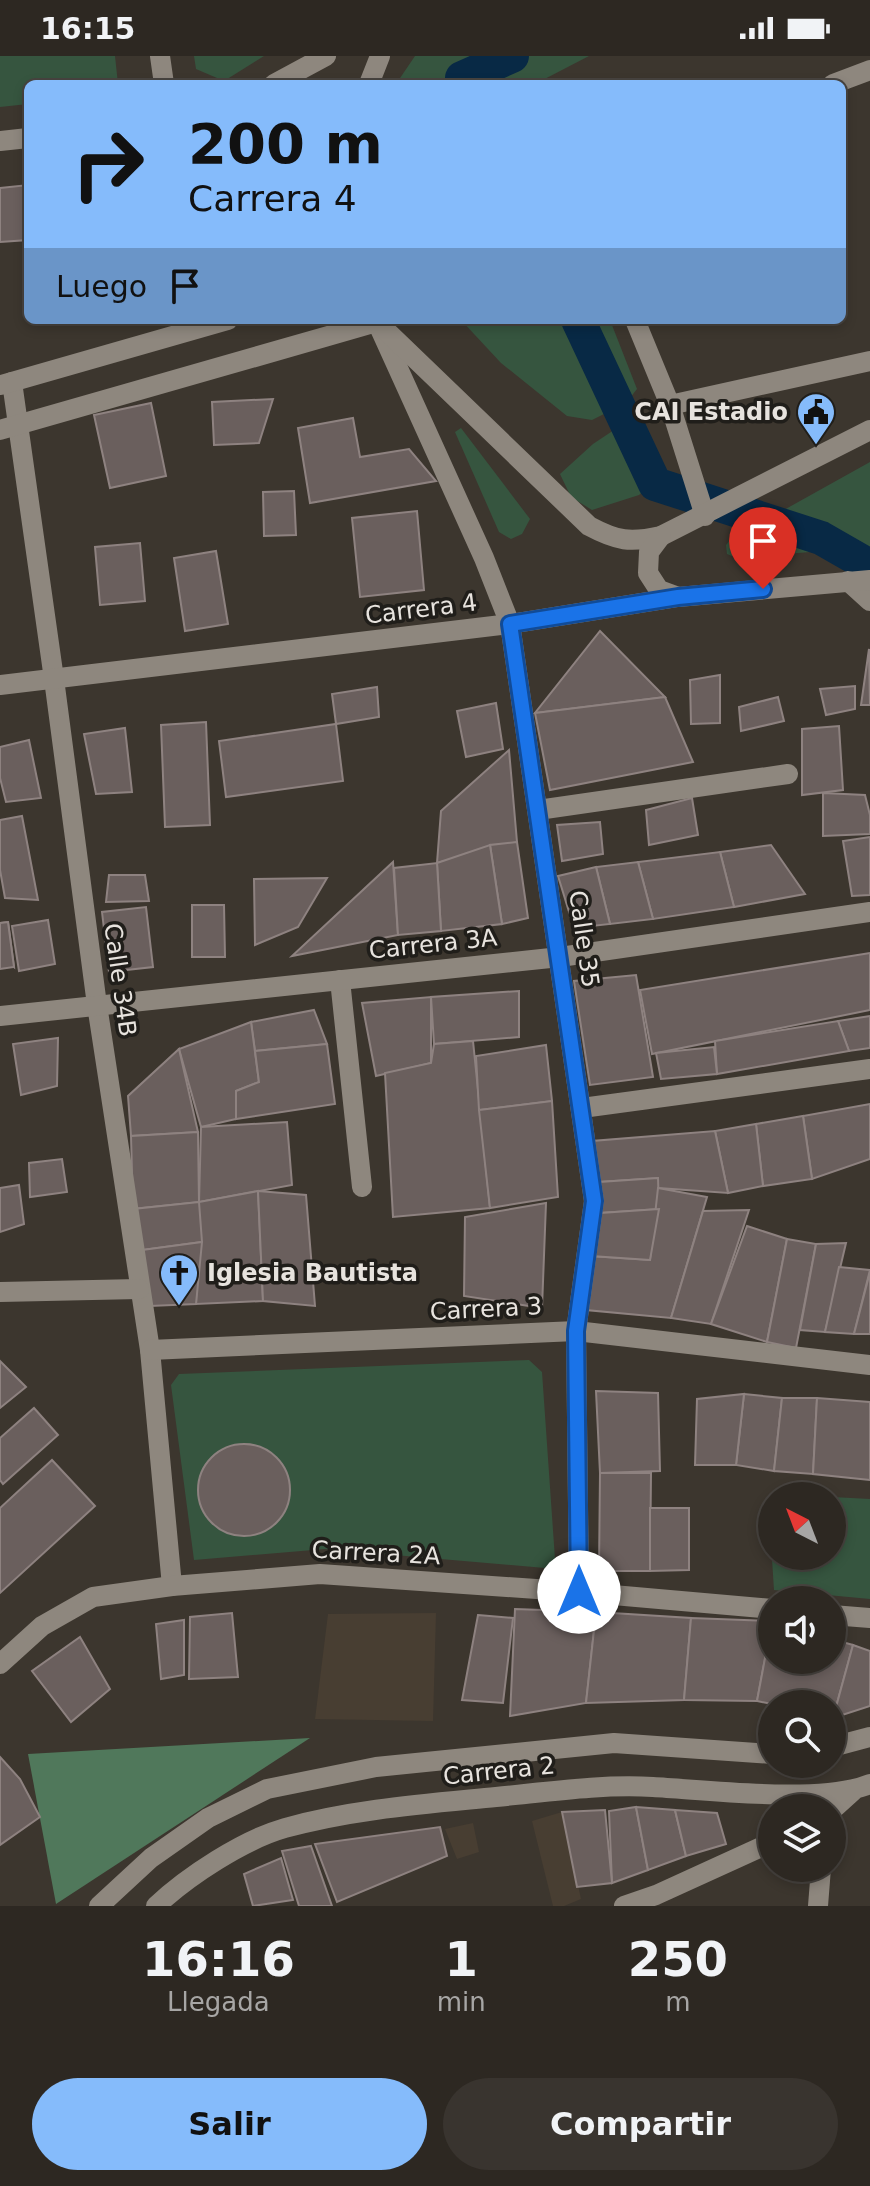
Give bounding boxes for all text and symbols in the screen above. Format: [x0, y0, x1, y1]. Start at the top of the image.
text: 16:15 [40, 11, 136, 46]
text: 200 m [188, 111, 383, 176]
icon: right [56, 112, 160, 216]
text: Carrera 4 [188, 178, 357, 219]
icon: arrive [163, 264, 207, 308]
text: Luego [56, 269, 147, 304]
public building icon: CAI Estadio [795, 391, 837, 446]
place label: CAI Estadio [634, 398, 788, 426]
pin [729, 507, 797, 589]
icon: arrive [741, 519, 785, 563]
street label: Carrera 4 [363, 588, 479, 630]
street label: Calle 35 [563, 889, 605, 989]
street label: Calle 34B [98, 922, 142, 1038]
street label: Carrera 3A [367, 923, 499, 965]
church icon: Iglesia Bautista [158, 1252, 200, 1307]
place label: Iglesia Bautista [207, 1259, 418, 1287]
street label: Carrera 3 [429, 1292, 543, 1326]
north arrow [758, 1482, 846, 1570]
map controls [758, 1482, 846, 1882]
street label: Carrera 2A [311, 1536, 442, 1570]
position arrow [537, 1550, 621, 1634]
button: sound [758, 1586, 846, 1674]
button: search [758, 1690, 846, 1778]
street label: Carrera 2 [442, 1751, 556, 1791]
button: layers [758, 1794, 846, 1882]
text: 16:16 [142, 1931, 295, 1987]
text: 1 [445, 1931, 478, 1987]
text: 250 [628, 1931, 728, 1987]
text: Llegada [167, 1987, 270, 2017]
text: min [437, 1987, 486, 2017]
text: m [665, 1987, 691, 2017]
button: Salir [32, 2078, 427, 2170]
button: Compartir [443, 2078, 838, 2170]

